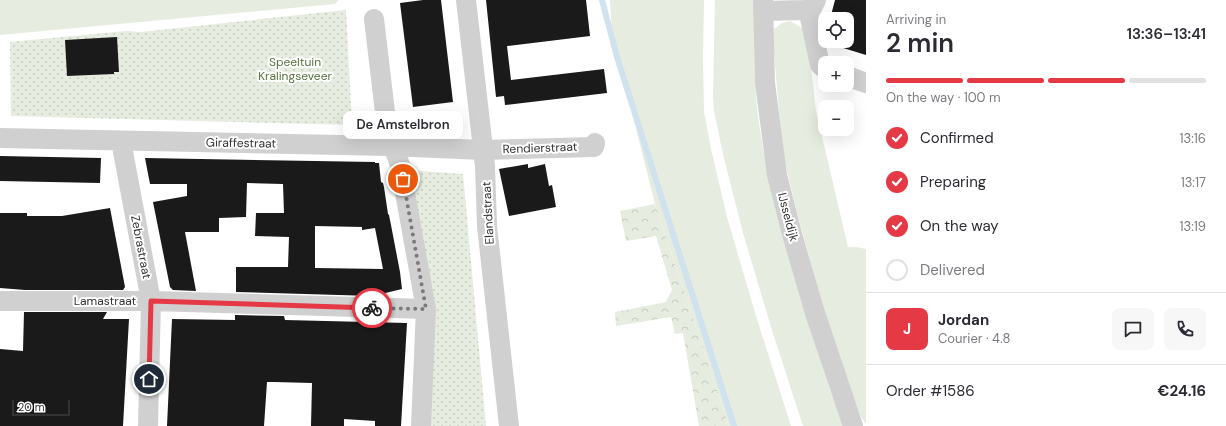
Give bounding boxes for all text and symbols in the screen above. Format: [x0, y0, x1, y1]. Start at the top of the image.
text: Arriving in [886, 11, 946, 28]
map controls [818, 12, 854, 136]
button: locate [818, 12, 854, 48]
text: 13:36–13:41 [1127, 24, 1206, 44]
text: 2 min [886, 26, 954, 60]
park label: Speeltuin Kralingseveer [258, 54, 332, 84]
button: + [818, 56, 854, 92]
text: On the way · 100 m [886, 89, 1001, 106]
button: − [818, 100, 854, 136]
callout: De Amstelbron [343, 111, 463, 139]
text: De Amstelbron [356, 116, 450, 133]
icon: check [886, 127, 908, 149]
text: Confirmed [920, 128, 994, 148]
text: 13:16 [1179, 130, 1206, 147]
street label: Giraffestraat [206, 134, 277, 152]
street label: Rendierstraat [502, 139, 578, 157]
pin [386, 162, 420, 196]
icon: bag [392, 168, 414, 190]
icon: check [886, 171, 908, 193]
text: Preparing [920, 172, 986, 192]
text: 13:17 [1181, 174, 1206, 191]
street label: Elandstraat [478, 181, 498, 245]
street label: IJsseldijk [774, 191, 802, 243]
street label: Zebrastraat [127, 214, 155, 280]
icon: check [886, 215, 908, 237]
text: On the way [920, 216, 999, 236]
text: 13:19 [1179, 218, 1206, 235]
text: Delivered [920, 260, 985, 280]
courier [352, 288, 392, 328]
street label: Lamastraat [74, 293, 137, 309]
icon: bike [361, 297, 383, 319]
button: chat [1112, 308, 1154, 350]
button: phone [1164, 308, 1206, 350]
text: Jordan [938, 310, 989, 330]
text: J [903, 319, 911, 339]
text: Courier · 4.8 [938, 330, 1010, 347]
pin [132, 362, 166, 396]
icon: home [138, 368, 160, 390]
text: Order #1586 [886, 381, 975, 401]
text: €24.16 [1158, 381, 1206, 401]
scale bar [12, 398, 70, 417]
text: 20 m [18, 400, 44, 414]

